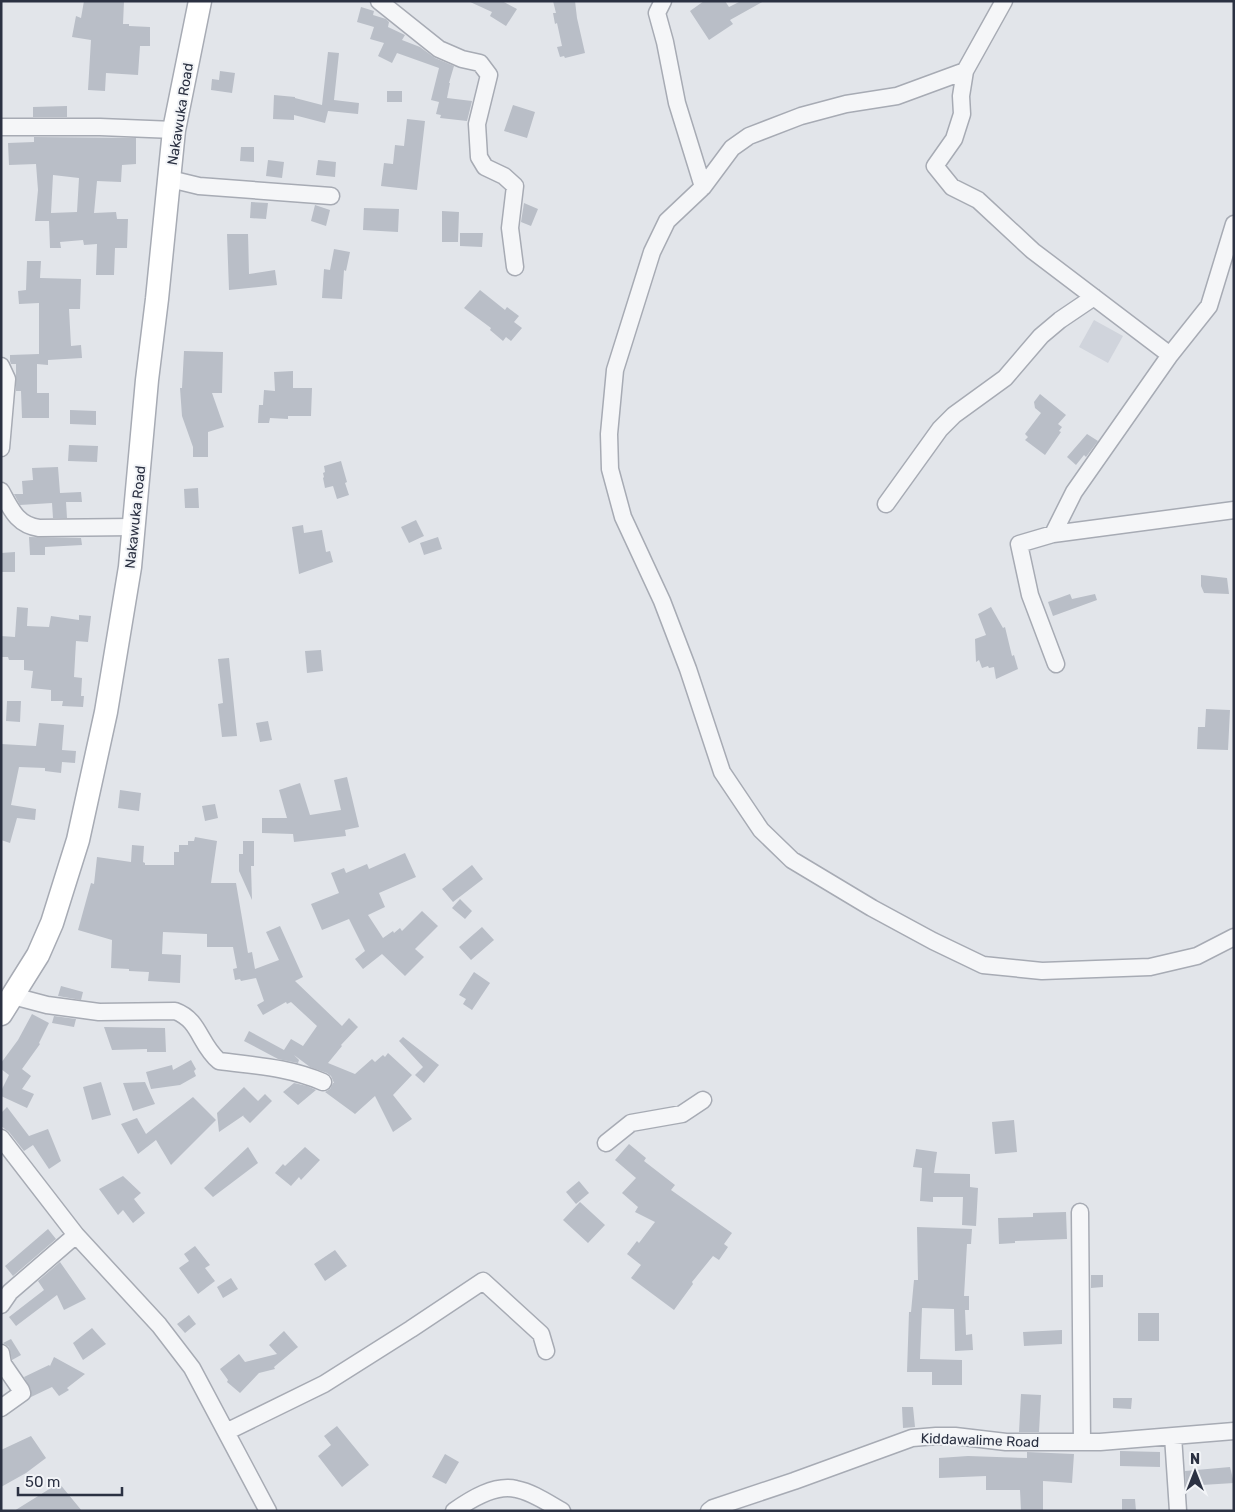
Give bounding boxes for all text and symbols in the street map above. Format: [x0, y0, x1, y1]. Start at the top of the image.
street label: Nakawuka Road [164, 62, 197, 166]
street label: Nakawuka Road [122, 465, 149, 569]
street label: Kiddawalime Road [920, 1430, 1040, 1451]
north arrow [1170, 1447, 1220, 1497]
text: N [1190, 1451, 1200, 1468]
scale bar [18, 1464, 121, 1496]
text: 50 m [25, 1473, 60, 1491]

